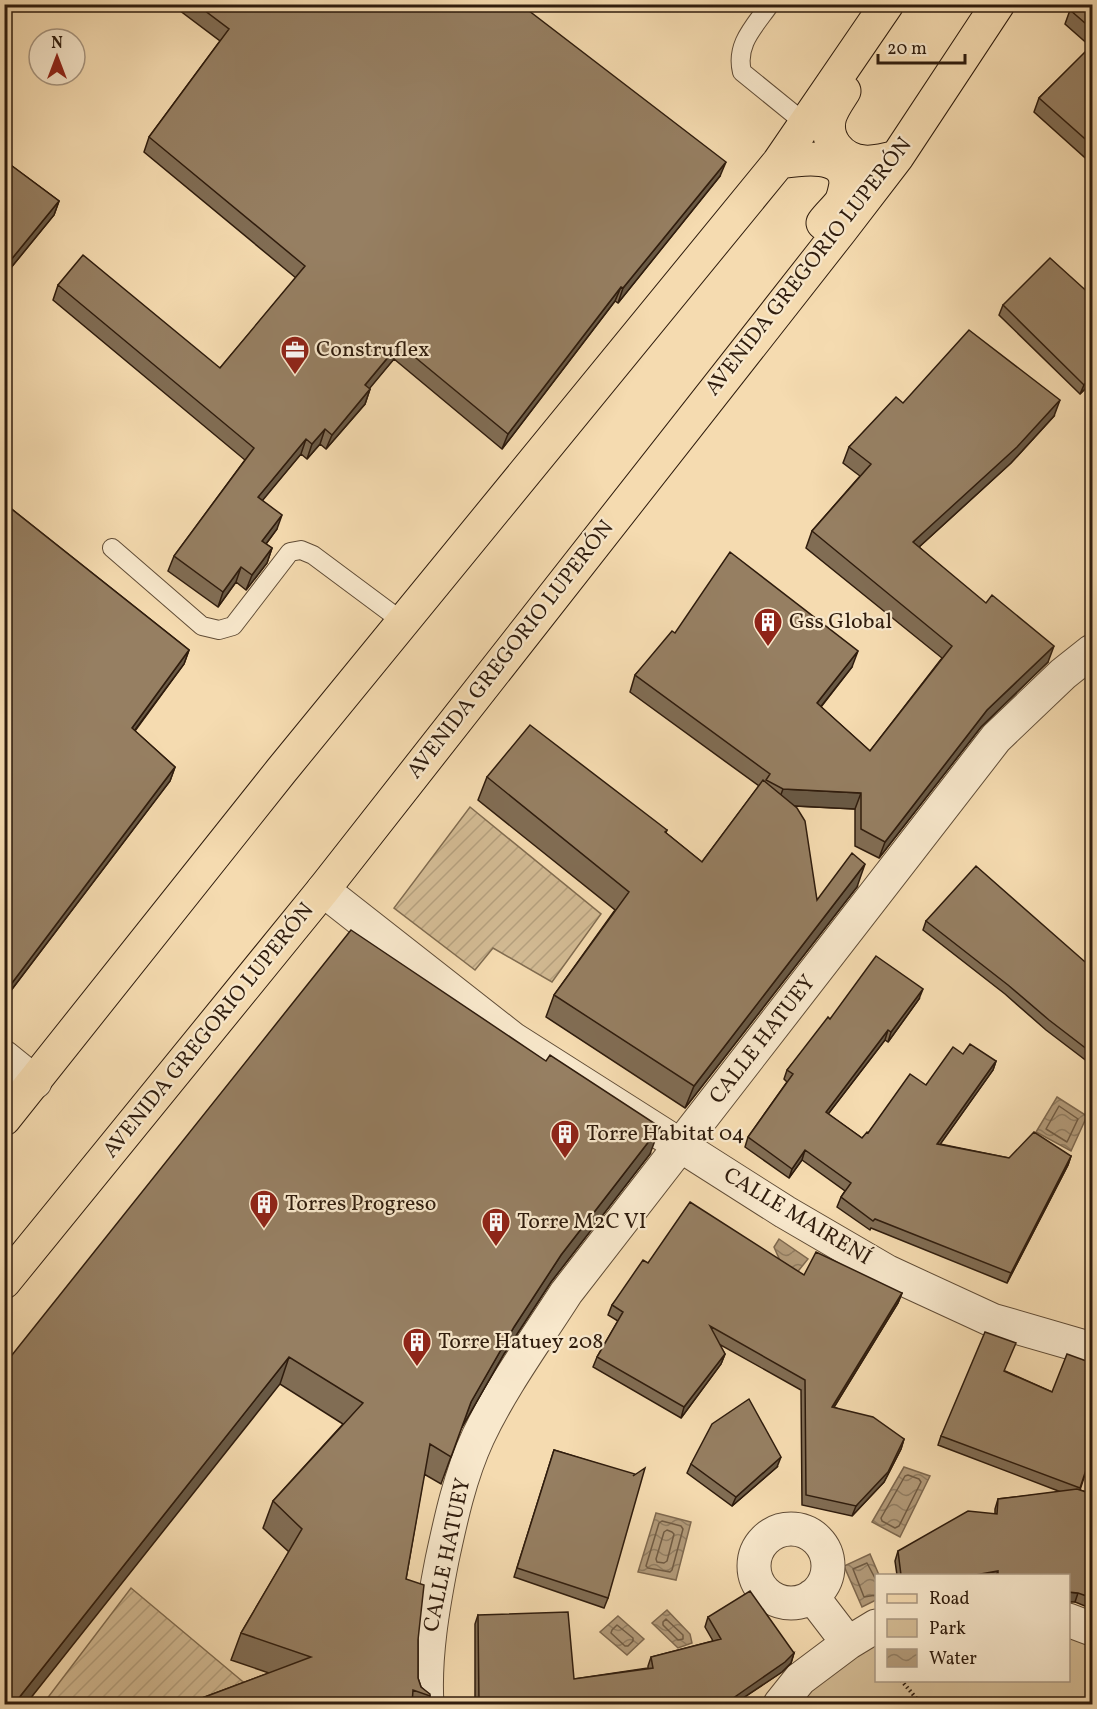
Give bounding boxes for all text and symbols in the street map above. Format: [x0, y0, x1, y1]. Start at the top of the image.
north arrow [27, 27, 87, 87]
scale bar [878, 27, 965, 65]
text: N [51, 33, 63, 55]
text: 20 m [887, 37, 927, 62]
street label: AVENIDA GREGORIO LUPERÓN [698, 131, 920, 403]
office icon: Construflex [279, 334, 311, 376]
place label: Construflex [316, 335, 430, 366]
street label: AVENIDA GREGORIO LUPERÓN [400, 514, 622, 786]
building icon: Gss Global [752, 606, 784, 648]
place label: Gss Global [789, 607, 892, 638]
street label: AVENIDA GREGORIO LUPERÓN [96, 897, 322, 1165]
street label: CALLE HATUEY [703, 969, 823, 1111]
building icon: Torre Habitat 04 [549, 1118, 581, 1160]
place label: Torre Habitat 04 [586, 1119, 745, 1150]
street label: CALLE MAIRENÍ [717, 1160, 877, 1274]
building icon: Torres Progreso [248, 1188, 280, 1230]
place label: Torres Progreso [285, 1189, 436, 1220]
building icon: Torre M2C VI [480, 1206, 512, 1248]
place label: Torre M2C VI [517, 1207, 647, 1238]
building icon: Torre Hatuey 208 [401, 1326, 433, 1368]
place label: Torre Hatuey 208 [438, 1327, 603, 1358]
street label: CALLE HATUEY [417, 1475, 479, 1635]
legend [875, 1574, 1070, 1682]
text: Road [929, 1587, 970, 1612]
text: Park [929, 1617, 966, 1642]
text: Water [929, 1647, 977, 1672]

